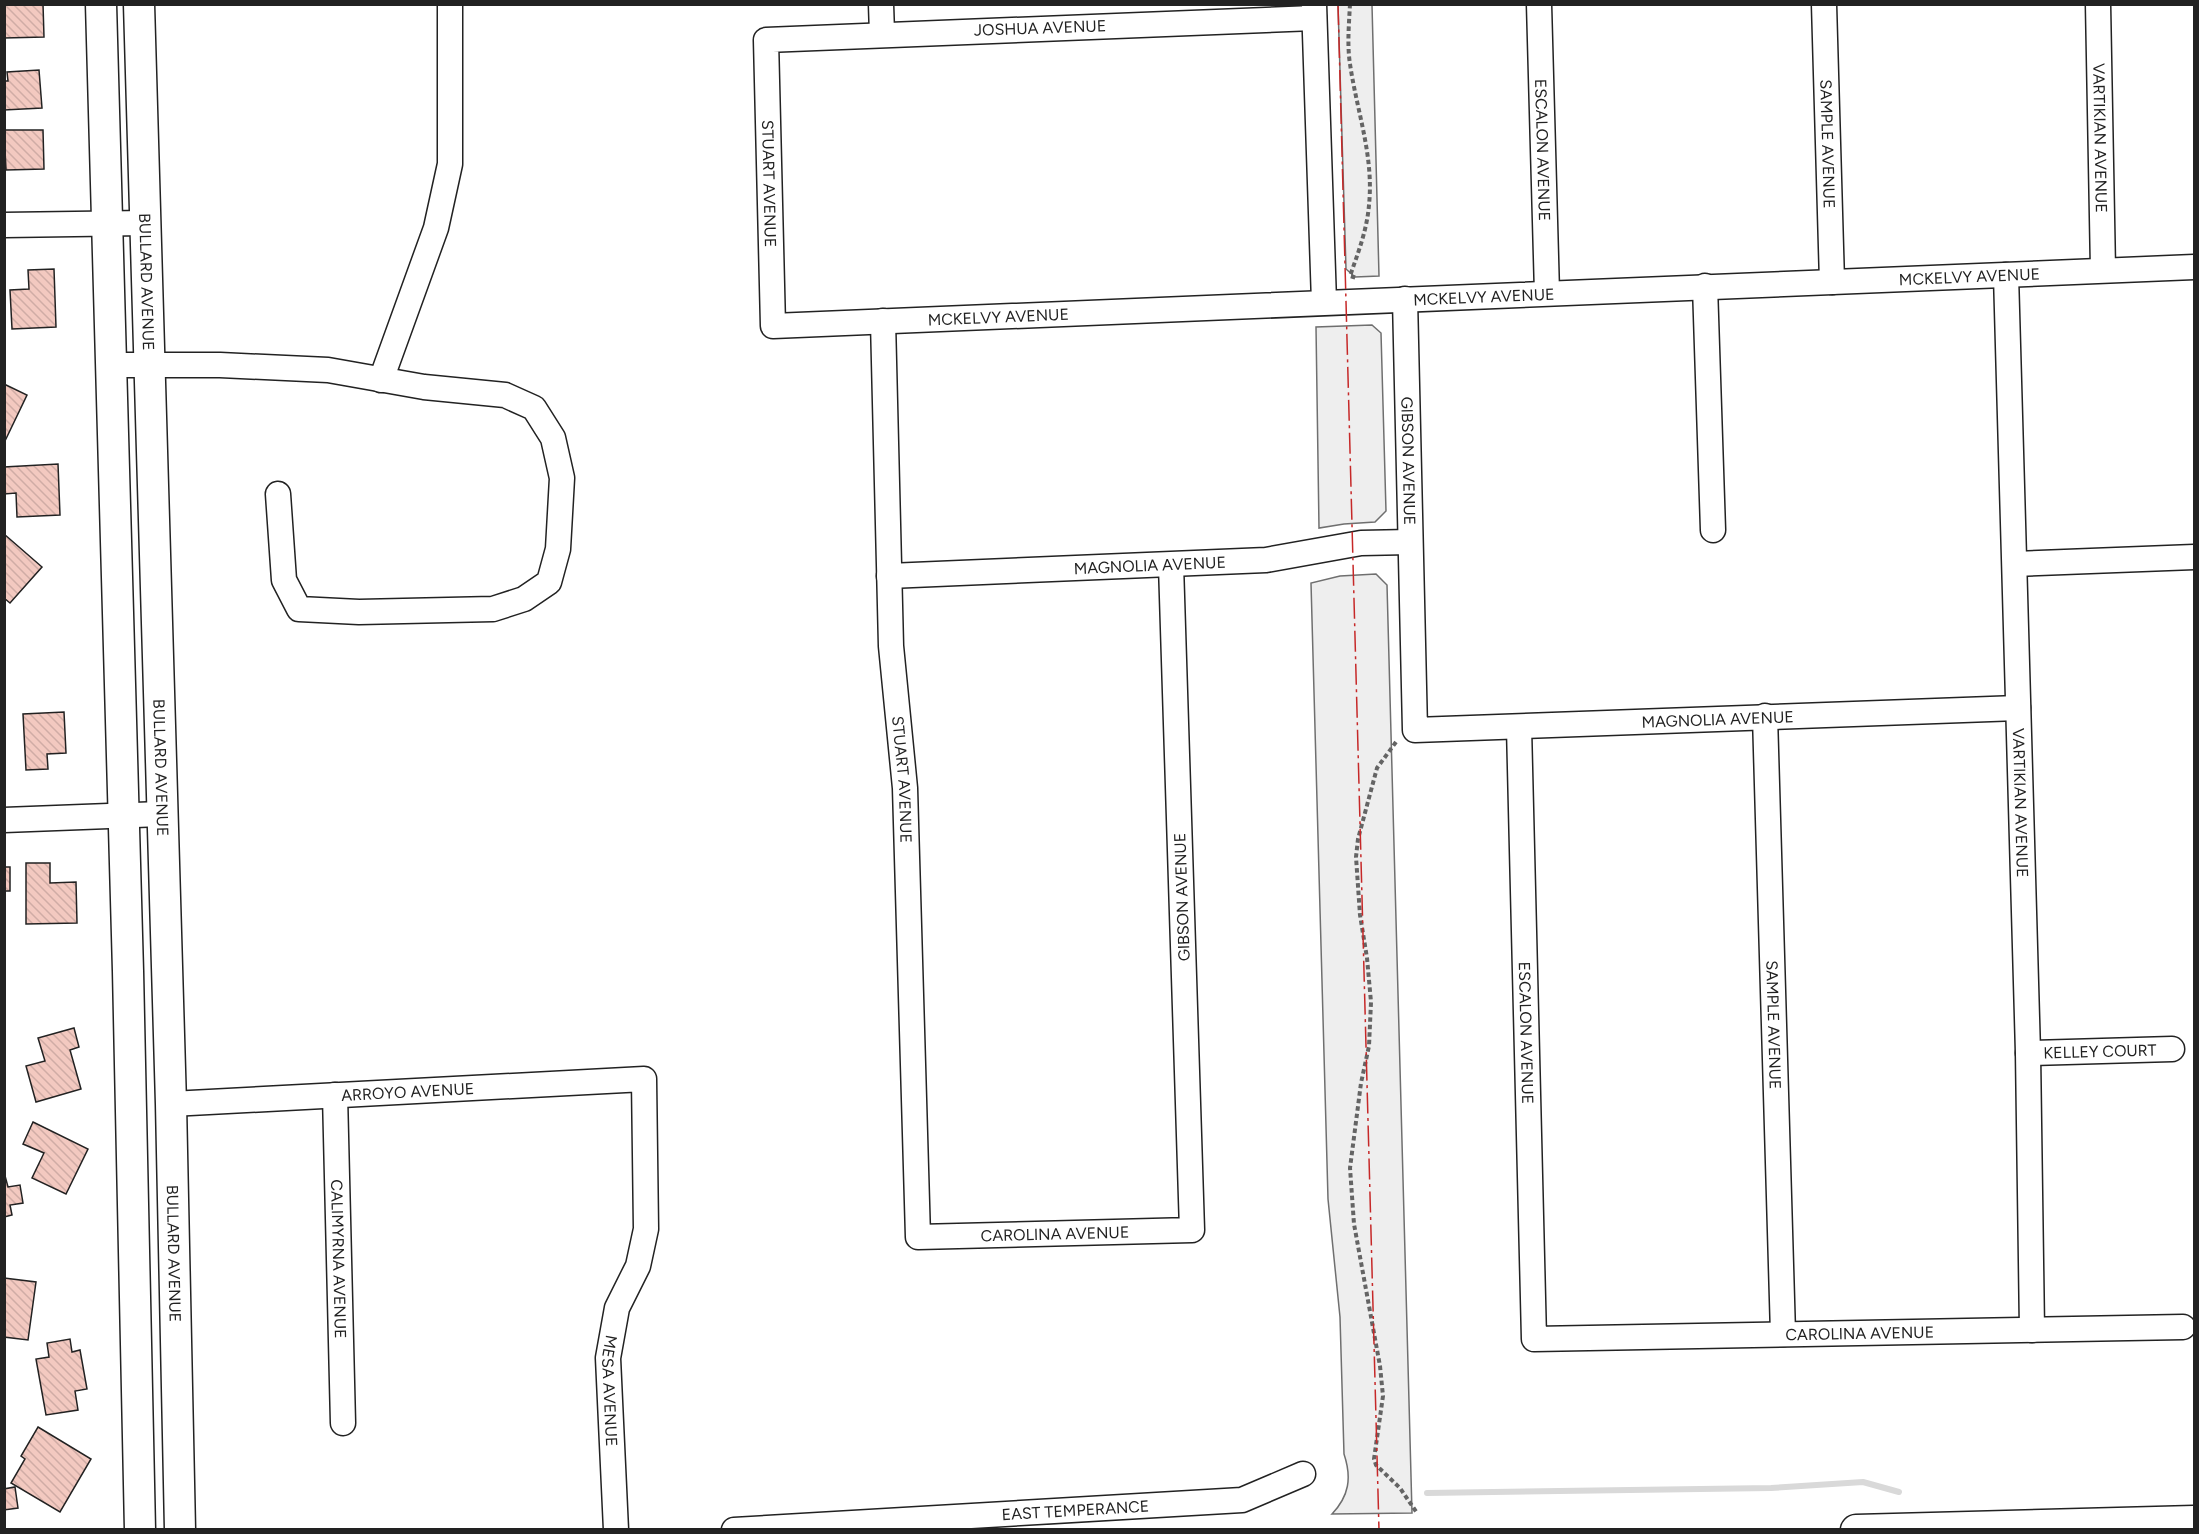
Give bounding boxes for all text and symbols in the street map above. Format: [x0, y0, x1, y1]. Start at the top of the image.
street label: JOSHUA AVENUE [973, 16, 1107, 40]
street label: VARTIKIAN AVENUE [2090, 63, 2111, 213]
street label: ESCALON AVENUE [1532, 79, 1555, 221]
street label: SAMPLE AVENUE [1817, 79, 1839, 209]
street label: STUART AVENUE [758, 120, 781, 247]
street label: BULLARD AVENUE [136, 213, 159, 351]
street label: MCKELVY AVENUE [1898, 264, 2040, 289]
street label: MCKELVY AVENUE [1413, 284, 1555, 309]
street label: MCKELVY AVENUE [927, 304, 1069, 329]
street label: GIBSON AVENUE [1398, 396, 1420, 525]
street label: MAGNOLIA AVENUE [1073, 552, 1226, 578]
street label: BULLARD AVENUE [150, 699, 173, 837]
street label: MAGNOLIA AVENUE [1641, 707, 1794, 731]
street label: STUART AVENUE [888, 715, 916, 843]
street label: VARTIKIAN AVENUE [2009, 728, 2033, 878]
street label: GIBSON AVENUE [1170, 832, 1194, 962]
street label: SAMPLE AVENUE [1763, 960, 1785, 1090]
street label: ESCALON AVENUE [1515, 961, 1538, 1104]
street label: KELLEY COURT [2043, 1040, 2157, 1062]
street label: ARROYO AVENUE [341, 1078, 475, 1104]
street label: CALIMYRNA AVENUE [328, 1179, 350, 1339]
street label: BULLARD AVENUE [163, 1185, 185, 1322]
street label: CAROLINA AVENUE [980, 1222, 1130, 1245]
street label: CAROLINA AVENUE [1785, 1322, 1934, 1344]
street label: MESA AVENUE [599, 1334, 622, 1447]
street label: EAST TEMPERANCE [1001, 1496, 1150, 1524]

